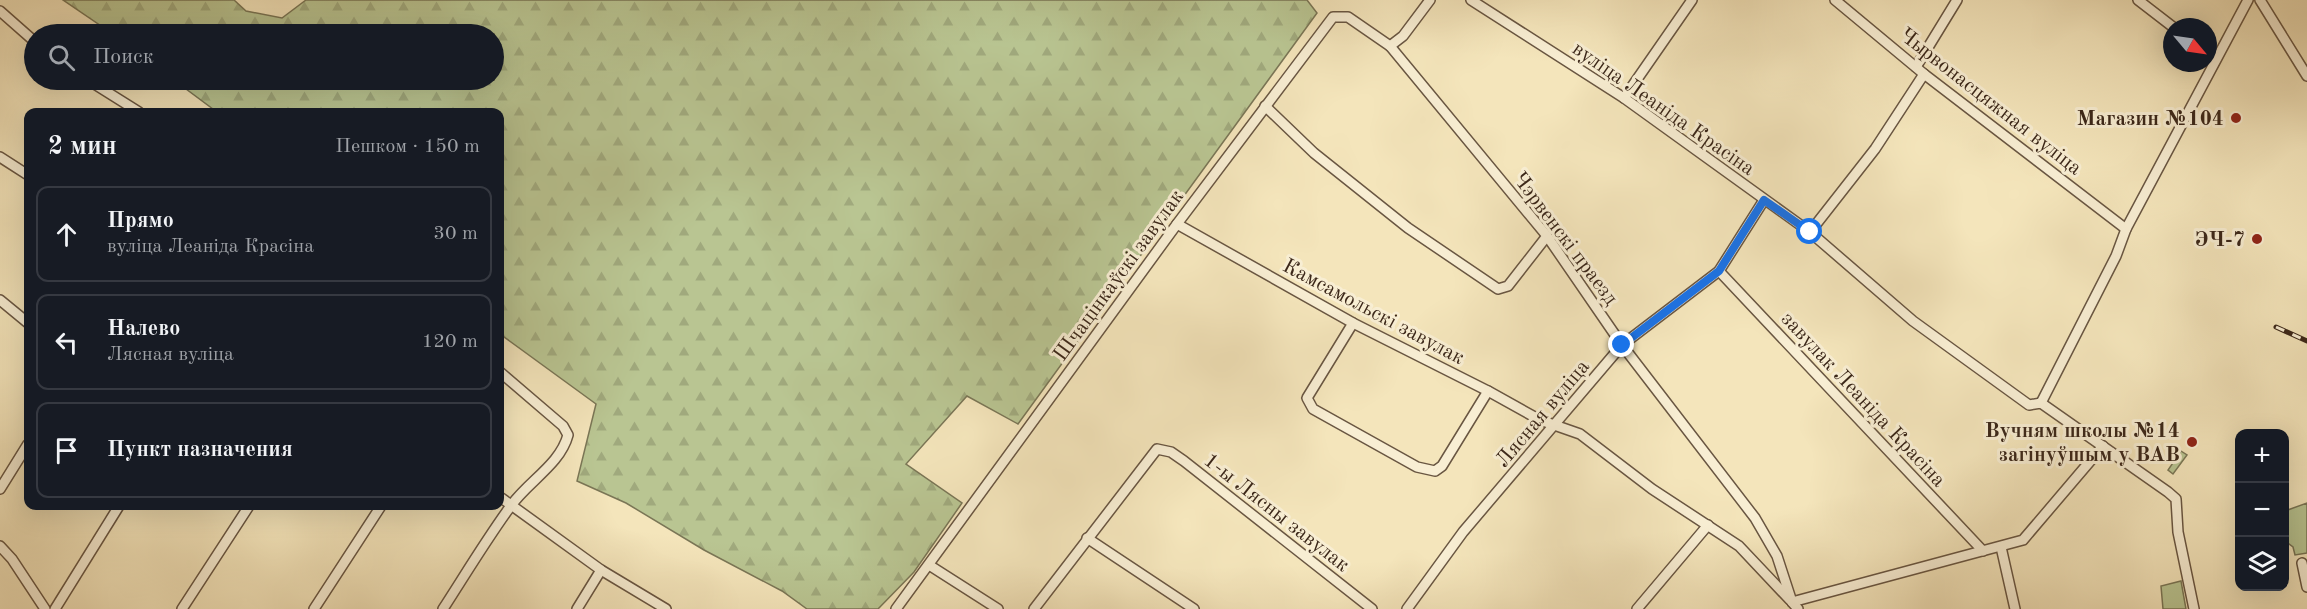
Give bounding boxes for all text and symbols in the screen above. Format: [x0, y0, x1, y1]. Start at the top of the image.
north arrow [2163, 18, 2217, 72]
search box [24, 24, 504, 90]
street label: Чырвонасцяжная вуліца [1895, 25, 2085, 180]
street label: вуліца Леаніда Красіна [1568, 38, 1758, 180]
icon: search [45, 41, 78, 74]
text: Поиск [93, 46, 154, 68]
place label: Магазин №104 [2077, 109, 2224, 130]
marker: Магазин №104 [2229, 111, 2243, 125]
text: 2 мин [48, 134, 117, 160]
text: Пешком · 150 m [335, 137, 480, 157]
street label: Чэрвенскі праезд [1508, 169, 1622, 310]
street label: Шчацінкаўскі завулак [1050, 186, 1189, 365]
text: Прямо [107, 210, 174, 232]
icon: ahead [50, 218, 83, 251]
route start [1796, 218, 1822, 244]
text: 30 m [433, 224, 478, 244]
place label: ЭЧ-7 [2195, 230, 2245, 251]
marker: ЭЧ-7 [2250, 232, 2264, 246]
text: вуліца Леаніда Красіна [107, 237, 314, 257]
street label: Камсамольскі завулак [1279, 256, 1468, 369]
street label: завулак Леаніда Красіна [1777, 309, 1949, 491]
text: Налево [107, 318, 180, 340]
icon: left [50, 326, 83, 359]
route end [1608, 331, 1634, 357]
text: 120 m [422, 332, 478, 352]
text: Лясная вуліца [107, 345, 234, 365]
street label: Лясная вуліца [1492, 356, 1594, 472]
place label: Вучням школы №14 загінуўшым у ВАВ [1985, 421, 2180, 466]
map controls [2235, 429, 2289, 591]
button: + [2235, 429, 2289, 483]
icon: arrive [50, 434, 83, 467]
marker: Вучням школы №14 загінуўшым у ВАВ [2185, 435, 2199, 449]
text: Пункт назначения [107, 439, 293, 461]
street label: 1-ы Лясны завулак [1199, 450, 1353, 577]
button: − [2235, 483, 2289, 537]
button: layers [2235, 537, 2289, 591]

